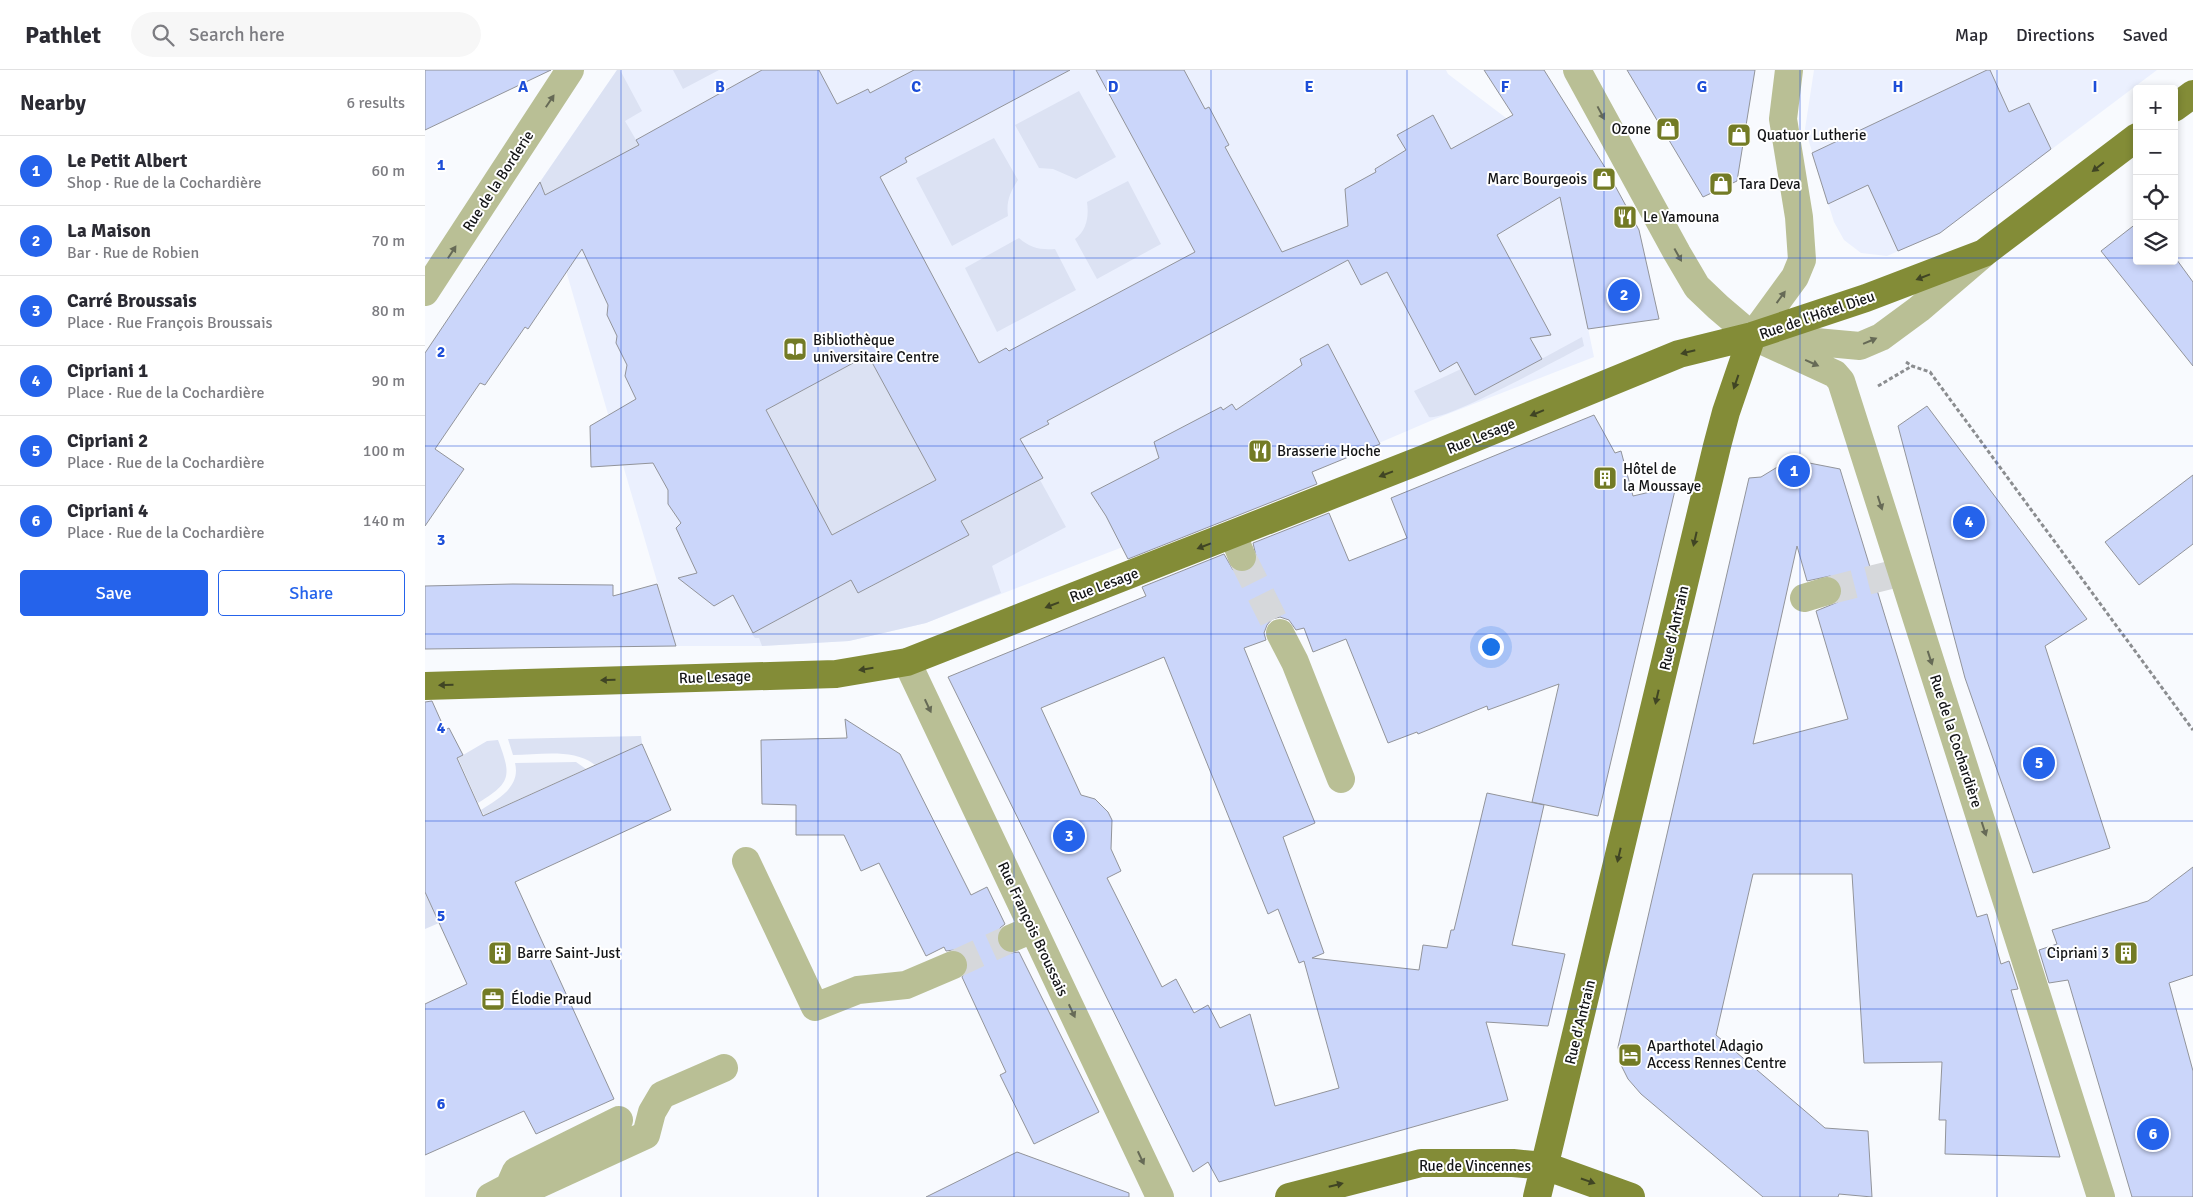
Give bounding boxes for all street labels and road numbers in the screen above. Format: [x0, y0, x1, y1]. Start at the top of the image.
street label: Rue de la Borderie [459, 127, 537, 235]
street label: Rue de l'Hôtel Dieu [1757, 287, 1877, 343]
street label: Rue Lesage [1444, 414, 1518, 458]
street label: Rue Lesage [1067, 564, 1141, 606]
street label: Rue d'Antrain [1655, 584, 1693, 672]
street label: Rue Lesage [679, 667, 751, 687]
street label: Rue de la Cochardière [1926, 672, 1986, 810]
street label: Rue François Broussais [994, 859, 1072, 1000]
street label: Rue d'Antrain [1561, 978, 1599, 1066]
street label: Rue de Vincennes [1419, 1157, 1532, 1175]

